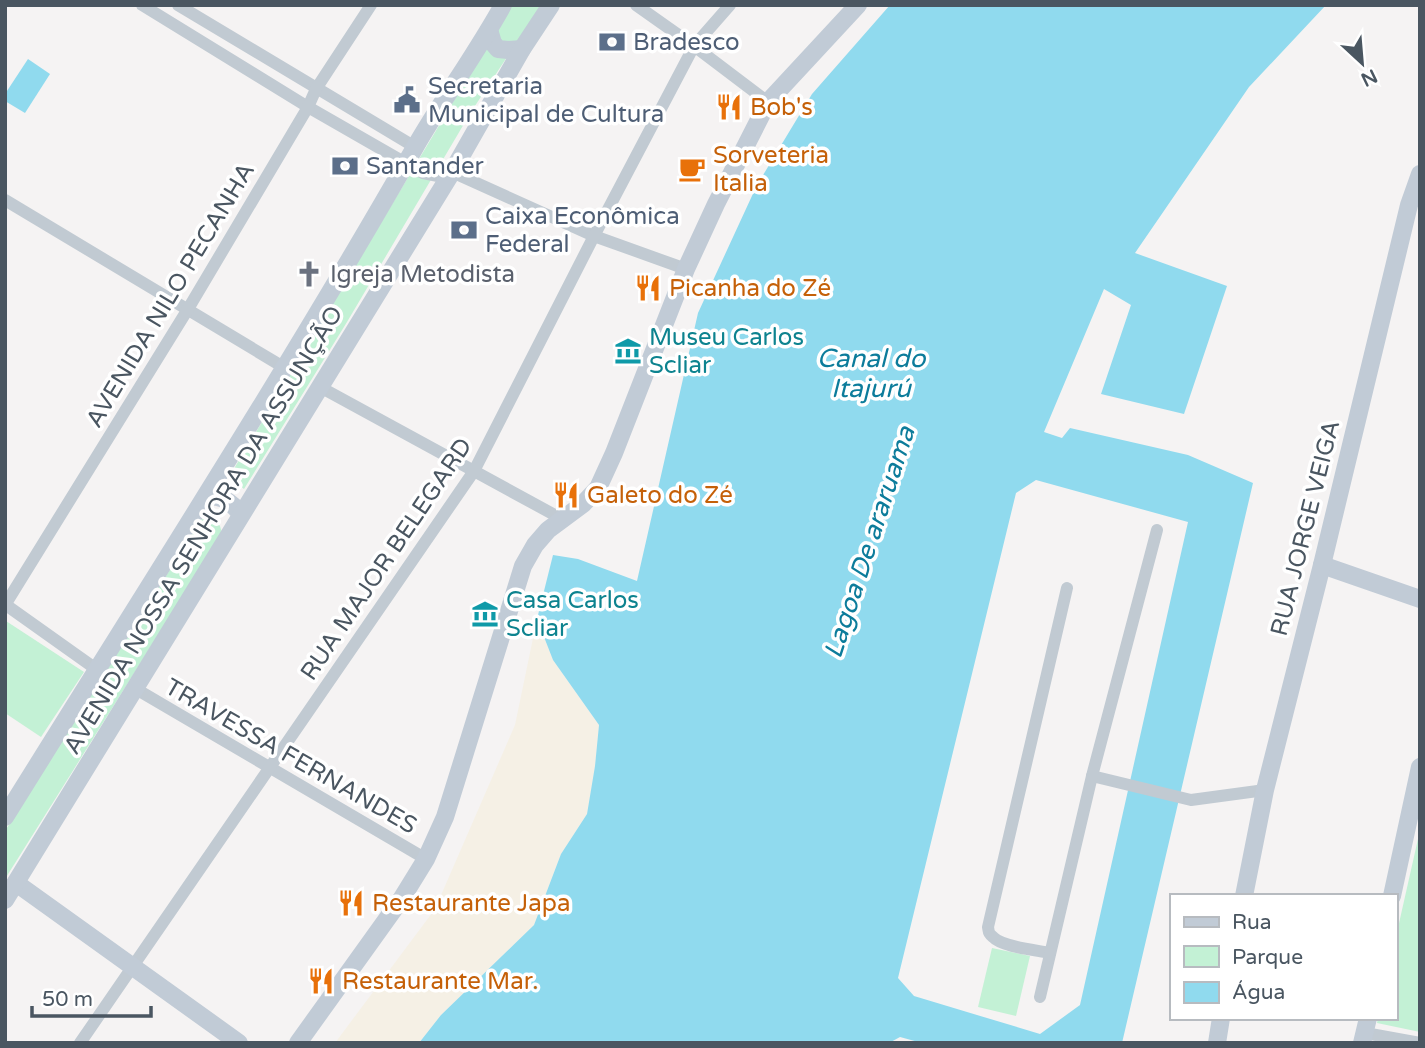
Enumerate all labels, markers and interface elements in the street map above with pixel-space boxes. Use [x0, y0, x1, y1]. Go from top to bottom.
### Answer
bank icon: Bradesco [597, 27, 627, 57]
place label: Bradesco [633, 28, 740, 57]
north arrow [1327, 28, 1397, 98]
text: N [1357, 64, 1381, 91]
place label: Secretaria Municipal de Cultura [428, 72, 664, 129]
public building icon: Secretaria Municipal de Cultura [392, 85, 422, 115]
restaurant icon: Bob's [714, 92, 744, 122]
place label: Bob's [750, 93, 813, 122]
place label: Sorveteria Italia [713, 141, 829, 198]
bank icon: Santander [330, 151, 360, 181]
place label: Santander [366, 152, 485, 181]
cafe icon: Sorveteria Italia [677, 154, 707, 184]
street label: AVENIDA NILO PECANHA [80, 158, 261, 433]
place label: Caixa Econômica Federal [485, 202, 680, 259]
bank icon: Caixa Econômica Federal [449, 215, 479, 245]
church icon: Igreja Metodista [294, 259, 324, 289]
place label: Igreja Metodista [330, 260, 515, 289]
restaurant icon: Picanha do Zé [633, 273, 663, 303]
place label: Picanha do Zé [669, 274, 831, 303]
street label: AVENIDA NOSSA SENHORA DA ASSUNÇÃO [58, 301, 349, 760]
place label: Museu Carlos Scliar [649, 323, 804, 380]
museum icon: Museu Carlos Scliar [613, 336, 643, 366]
water label: Canal do Itajurú [817, 343, 926, 404]
street label: RUA JORGE VEIGA [1265, 417, 1346, 639]
water label: Lagoa De araruama [817, 421, 922, 662]
street label: RUA MAJOR BELEGARD [294, 433, 478, 686]
restaurant icon: Galeto do Zé [551, 480, 581, 510]
place label: Galeto do Zé [587, 481, 733, 510]
place label: Casa Carlos Scliar [506, 586, 639, 643]
museum icon: Casa Carlos Scliar [470, 599, 500, 629]
street label: TRAVESSA FERNANDES [160, 672, 422, 840]
restaurant icon: Restaurante Japa [336, 888, 366, 918]
place label: Restaurante Japa [372, 889, 570, 918]
legend [1170, 894, 1397, 1020]
text: Rua [1232, 910, 1272, 935]
text: Parque [1232, 945, 1303, 970]
restaurant icon: Restaurante Mar. [306, 966, 336, 996]
place label: Restaurante Mar. [342, 967, 539, 996]
scale bar [32, 974, 150, 1018]
text: Água [1232, 980, 1285, 1005]
text: 50 m [42, 987, 93, 1012]

